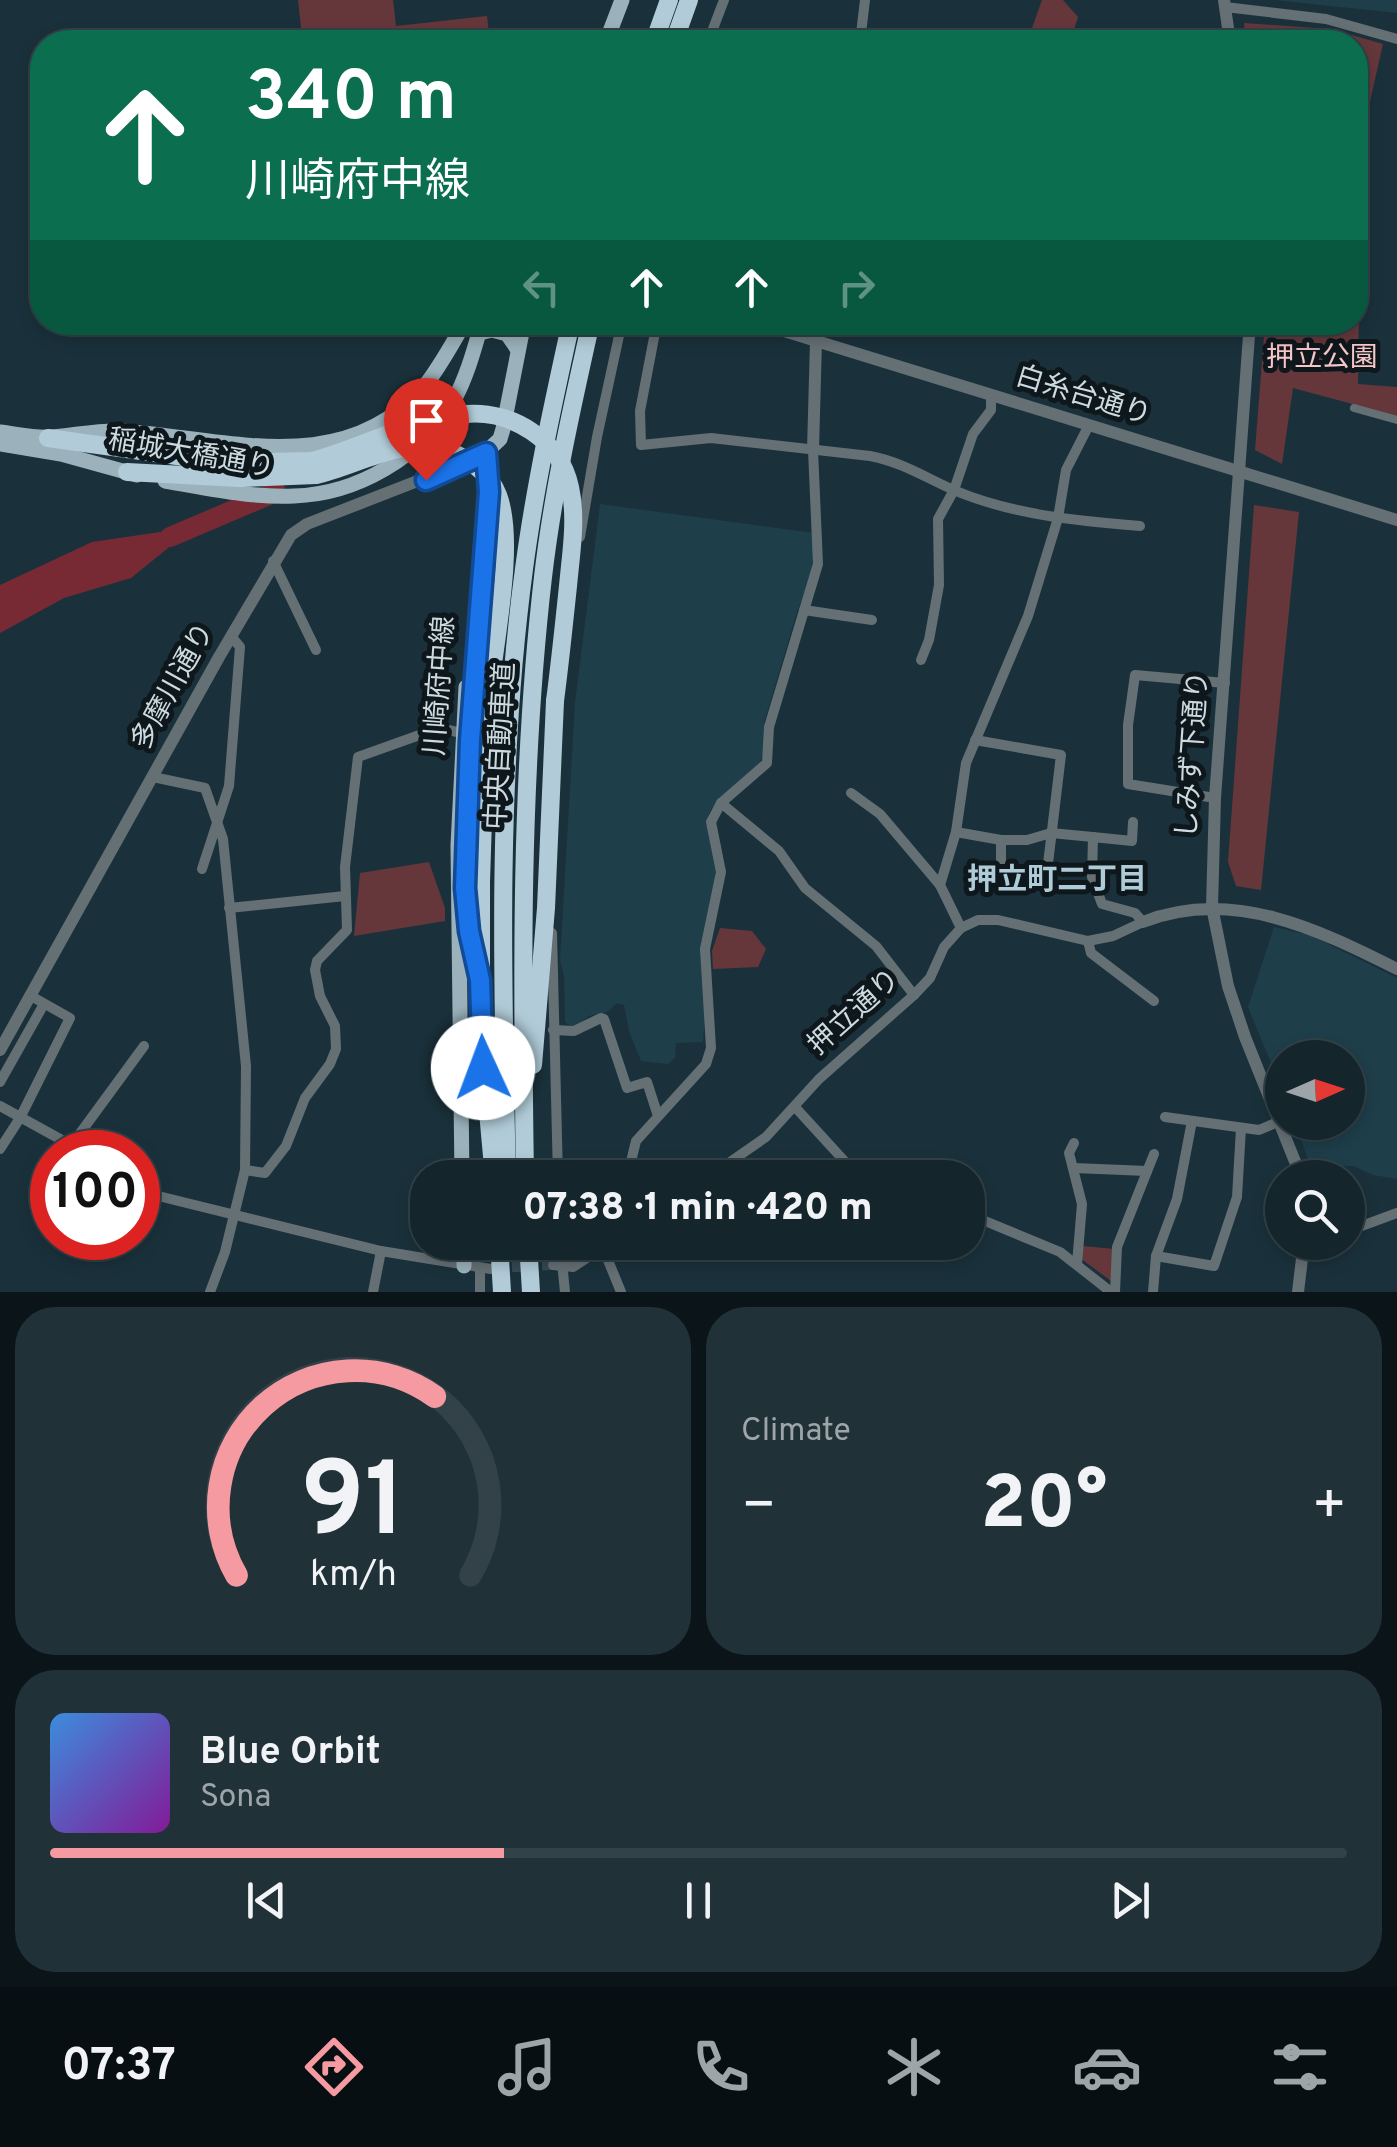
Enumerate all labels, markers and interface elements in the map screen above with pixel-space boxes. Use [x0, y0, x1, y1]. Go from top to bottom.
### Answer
text: 340 m [245, 56, 457, 145]
icon: ahead [80, 70, 210, 200]
text: 川崎府中線 [245, 155, 470, 212]
icon: left [514, 260, 569, 315]
icon: ahead [619, 260, 674, 315]
icon: ahead [724, 260, 779, 315]
icon: right [829, 260, 884, 315]
park label: 押立公園 [1266, 341, 1378, 377]
street label: 白糸台通り [1011, 359, 1155, 435]
pin [384, 378, 469, 481]
icon: arrive [399, 393, 454, 448]
street label: 稲城大橋通り [105, 423, 277, 487]
street label: 川崎府中線 [418, 615, 464, 757]
street label: 多摩川通り [124, 617, 224, 757]
street label: 中央自動車道 [480, 661, 524, 831]
street label: しみず下通り [1170, 670, 1218, 840]
district label: 押立町二丁目 [967, 863, 1147, 900]
street label: 押立通り [801, 962, 909, 1064]
position arrow [431, 1016, 535, 1120]
north arrow [1265, 1040, 1365, 1140]
map controls [1265, 1040, 1365, 1260]
speed limit sign: 100 [30, 1130, 160, 1260]
button: search [1265, 1160, 1365, 1260]
text: 07:38 · 1 min · 420 m [522, 1185, 873, 1234]
text: Climate [741, 1412, 851, 1452]
text: 91 [300, 1441, 406, 1573]
text: 20° [981, 1460, 1107, 1555]
text: − [741, 1473, 776, 1543]
text: + [1312, 1473, 1347, 1543]
text: km/h [310, 1553, 396, 1599]
text: Blue Orbit [200, 1729, 381, 1778]
text: Sona [200, 1778, 271, 1818]
icon: previous [239, 1873, 294, 1928]
icon: pause [671, 1873, 726, 1928]
icon: next [1103, 1873, 1158, 1928]
icon: directions [299, 2032, 369, 2102]
icon: music [492, 2032, 562, 2102]
icon: phone [686, 2032, 756, 2102]
icon: climate [879, 2032, 949, 2102]
icon: car [1072, 2032, 1142, 2102]
icon: filters [1265, 2032, 1335, 2102]
text: 07:37 [62, 2039, 176, 2096]

